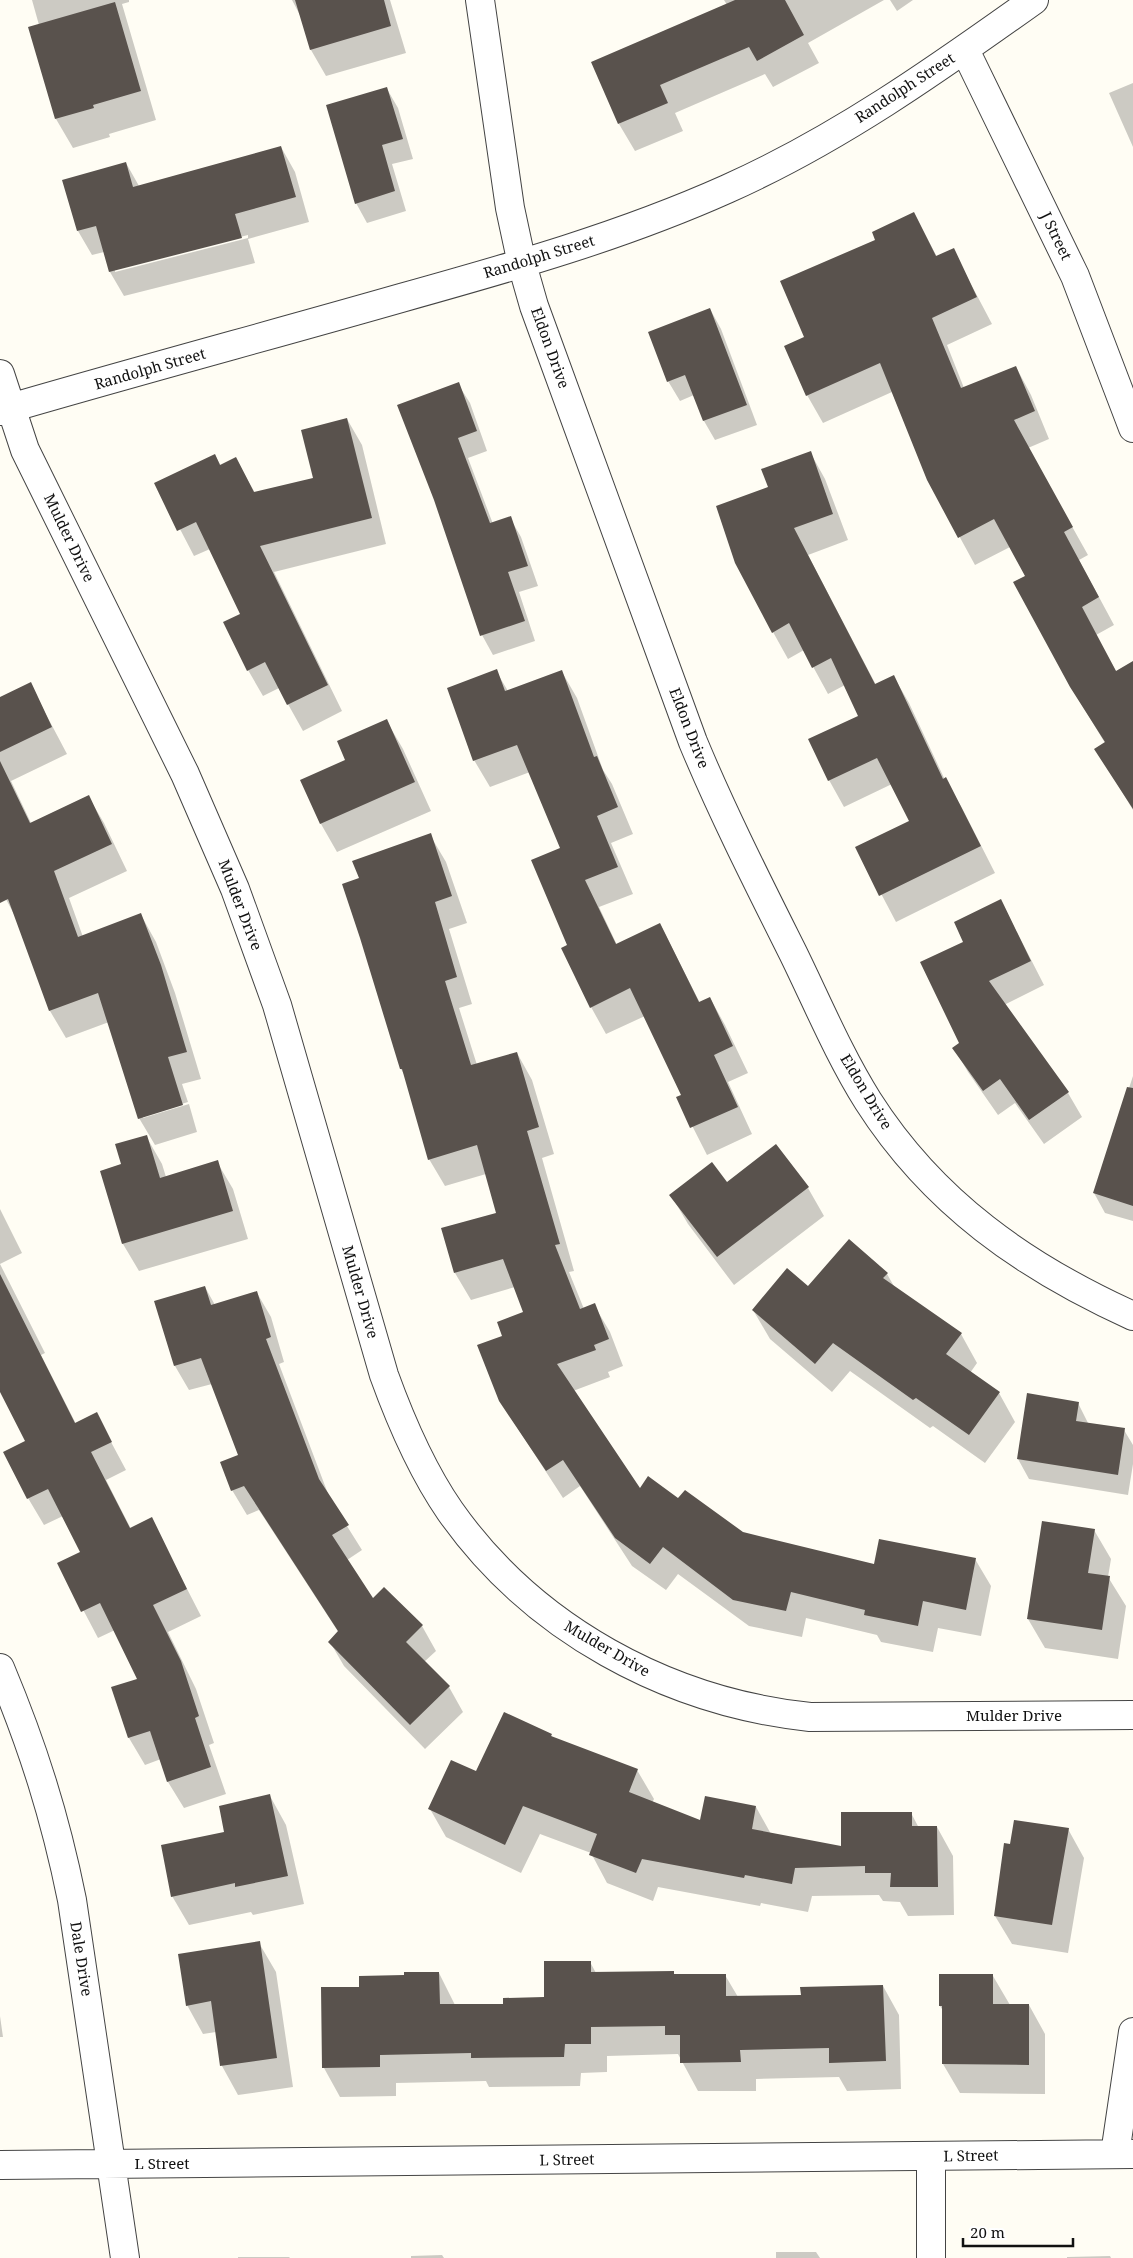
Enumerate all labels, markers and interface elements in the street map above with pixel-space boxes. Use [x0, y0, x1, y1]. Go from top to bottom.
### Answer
street label: Randolph Street [851, 47, 958, 127]
street label: J Street [1036, 207, 1077, 263]
street label: Randolph Street [481, 230, 597, 282]
street label: Eldon Drive [527, 304, 575, 391]
street label: Randolph Street [92, 343, 208, 393]
street label: Mulder Drive [40, 490, 100, 585]
street label: Eldon Drive [665, 684, 714, 771]
street label: Mulder Drive [214, 856, 267, 953]
street label: Eldon Drive [836, 1050, 897, 1133]
street label: Mulder Drive [338, 1243, 384, 1341]
street label: Mulder Drive [561, 1615, 654, 1681]
street label: Mulder Drive [966, 1705, 1062, 1725]
street label: Dale Drive [66, 1920, 98, 1998]
street label: L Street [943, 2145, 999, 2165]
street label: L Street [539, 2149, 595, 2169]
street label: L Street [134, 2153, 190, 2173]
scale bar [963, 2216, 1073, 2248]
text: 20 m [970, 2222, 1005, 2242]

